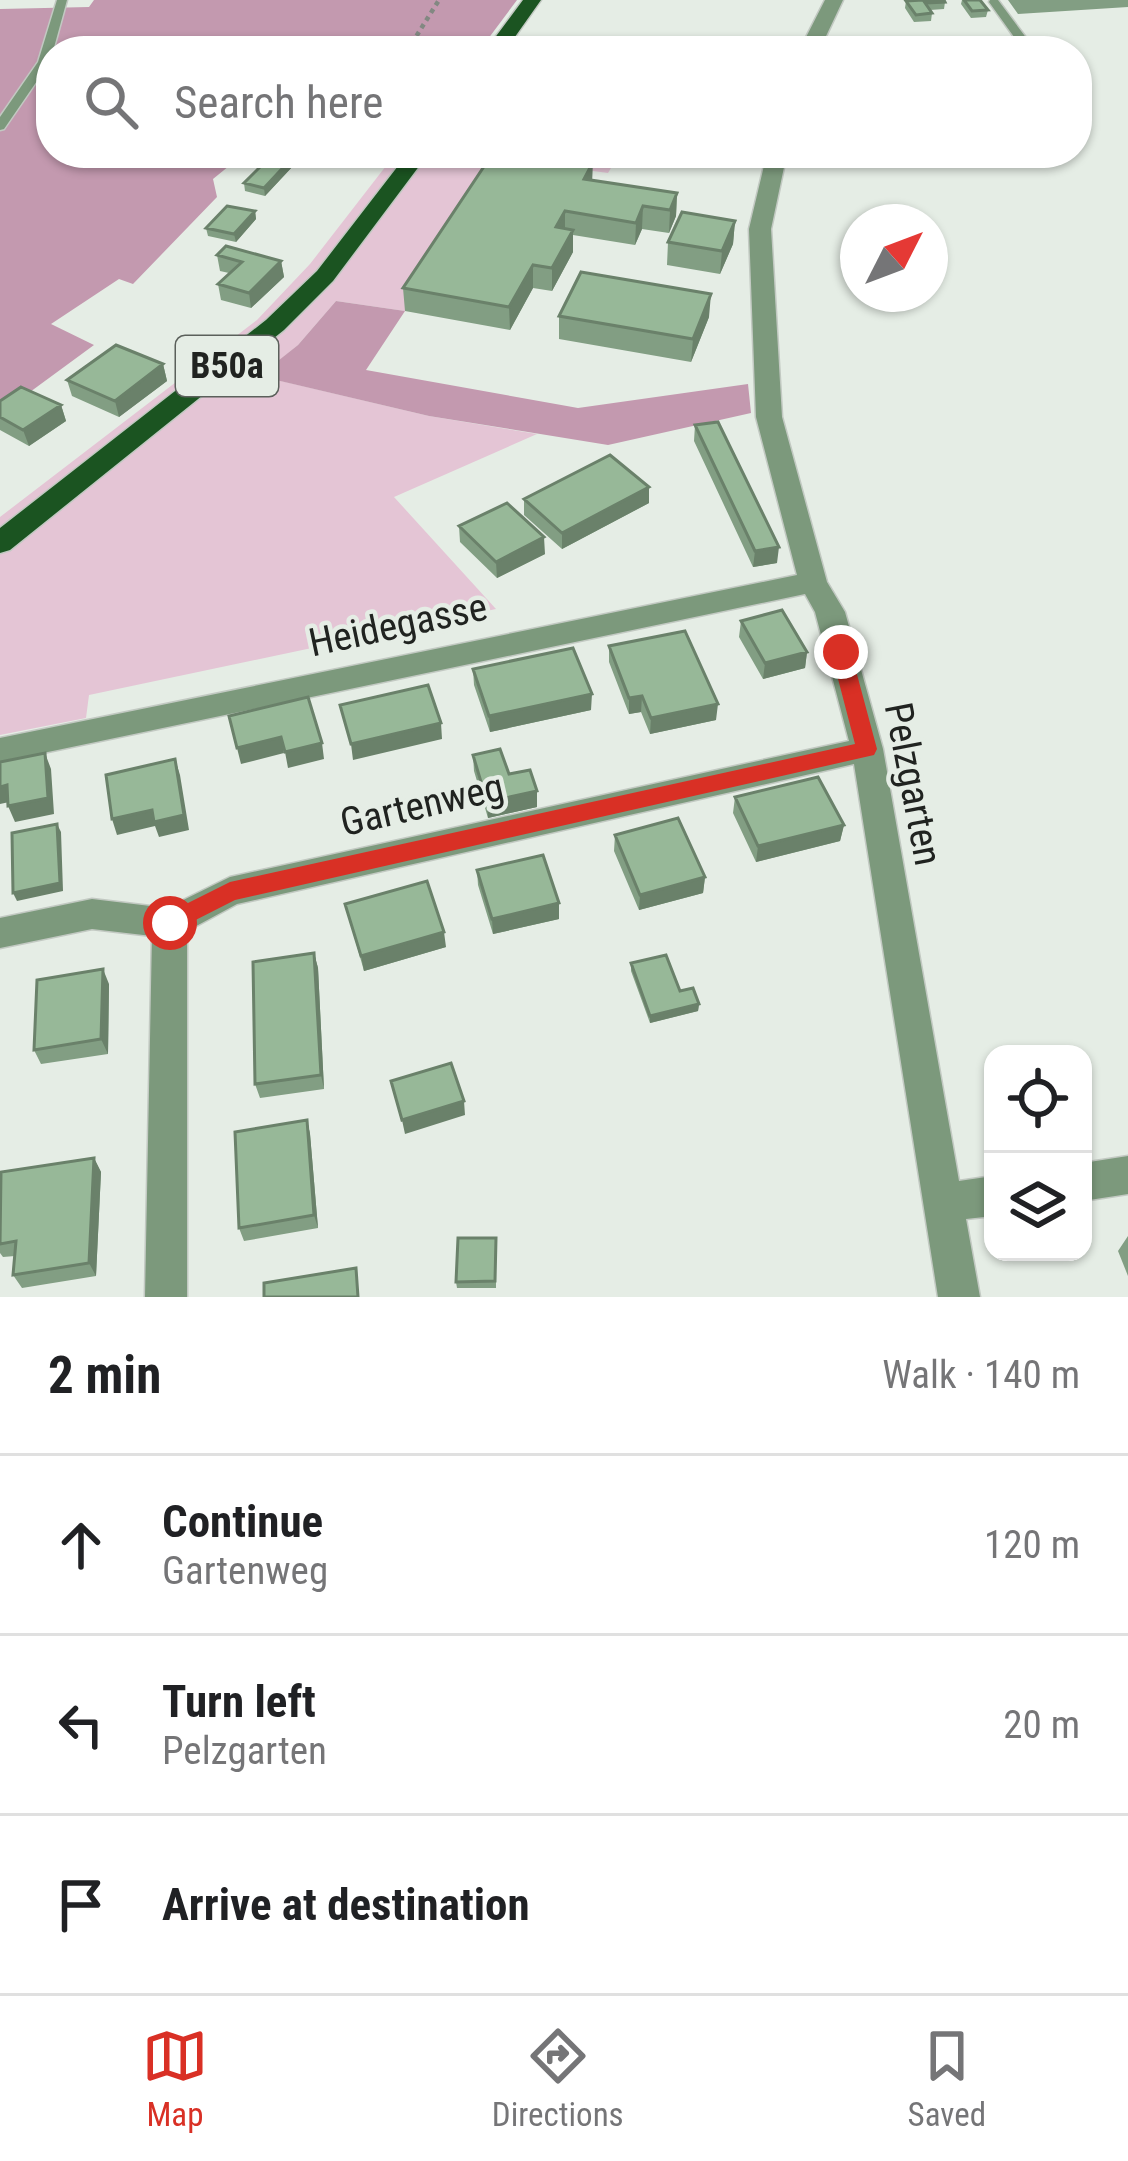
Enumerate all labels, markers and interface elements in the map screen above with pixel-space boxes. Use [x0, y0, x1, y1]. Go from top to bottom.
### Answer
search box [36, 36, 1092, 168]
icon: search [78, 69, 144, 135]
text: Search here [174, 76, 383, 129]
north arrow [840, 204, 948, 312]
road number: B50a [176, 336, 278, 396]
street label: Heidegasse [305, 584, 491, 666]
route end [814, 625, 868, 679]
street label: Pelzgarten [875, 699, 951, 869]
street label: Gartenweg [336, 764, 508, 846]
route start [143, 896, 197, 950]
map controls [984, 1045, 1092, 1261]
button: locate [984, 1045, 1092, 1153]
button: layers [984, 1153, 1092, 1261]
text: 2 min [48, 1346, 161, 1405]
text: Walk · 140 m [882, 1352, 1080, 1398]
text: Continue [162, 1495, 323, 1548]
icon: ahead [48, 1512, 114, 1578]
text: 120 m [984, 1522, 1080, 1568]
text: Gartenweg [162, 1548, 328, 1594]
text: Turn left [162, 1675, 316, 1728]
icon: left [48, 1692, 114, 1758]
text: 20 m [1003, 1702, 1080, 1748]
text: Pelzgarten [162, 1728, 327, 1774]
icon: arrive [48, 1872, 114, 1938]
text: Arrive at destination [162, 1878, 530, 1931]
tab: Map [142, 2023, 208, 2134]
tab: Directions [492, 2023, 624, 2134]
tab: Saved [908, 2023, 986, 2134]

